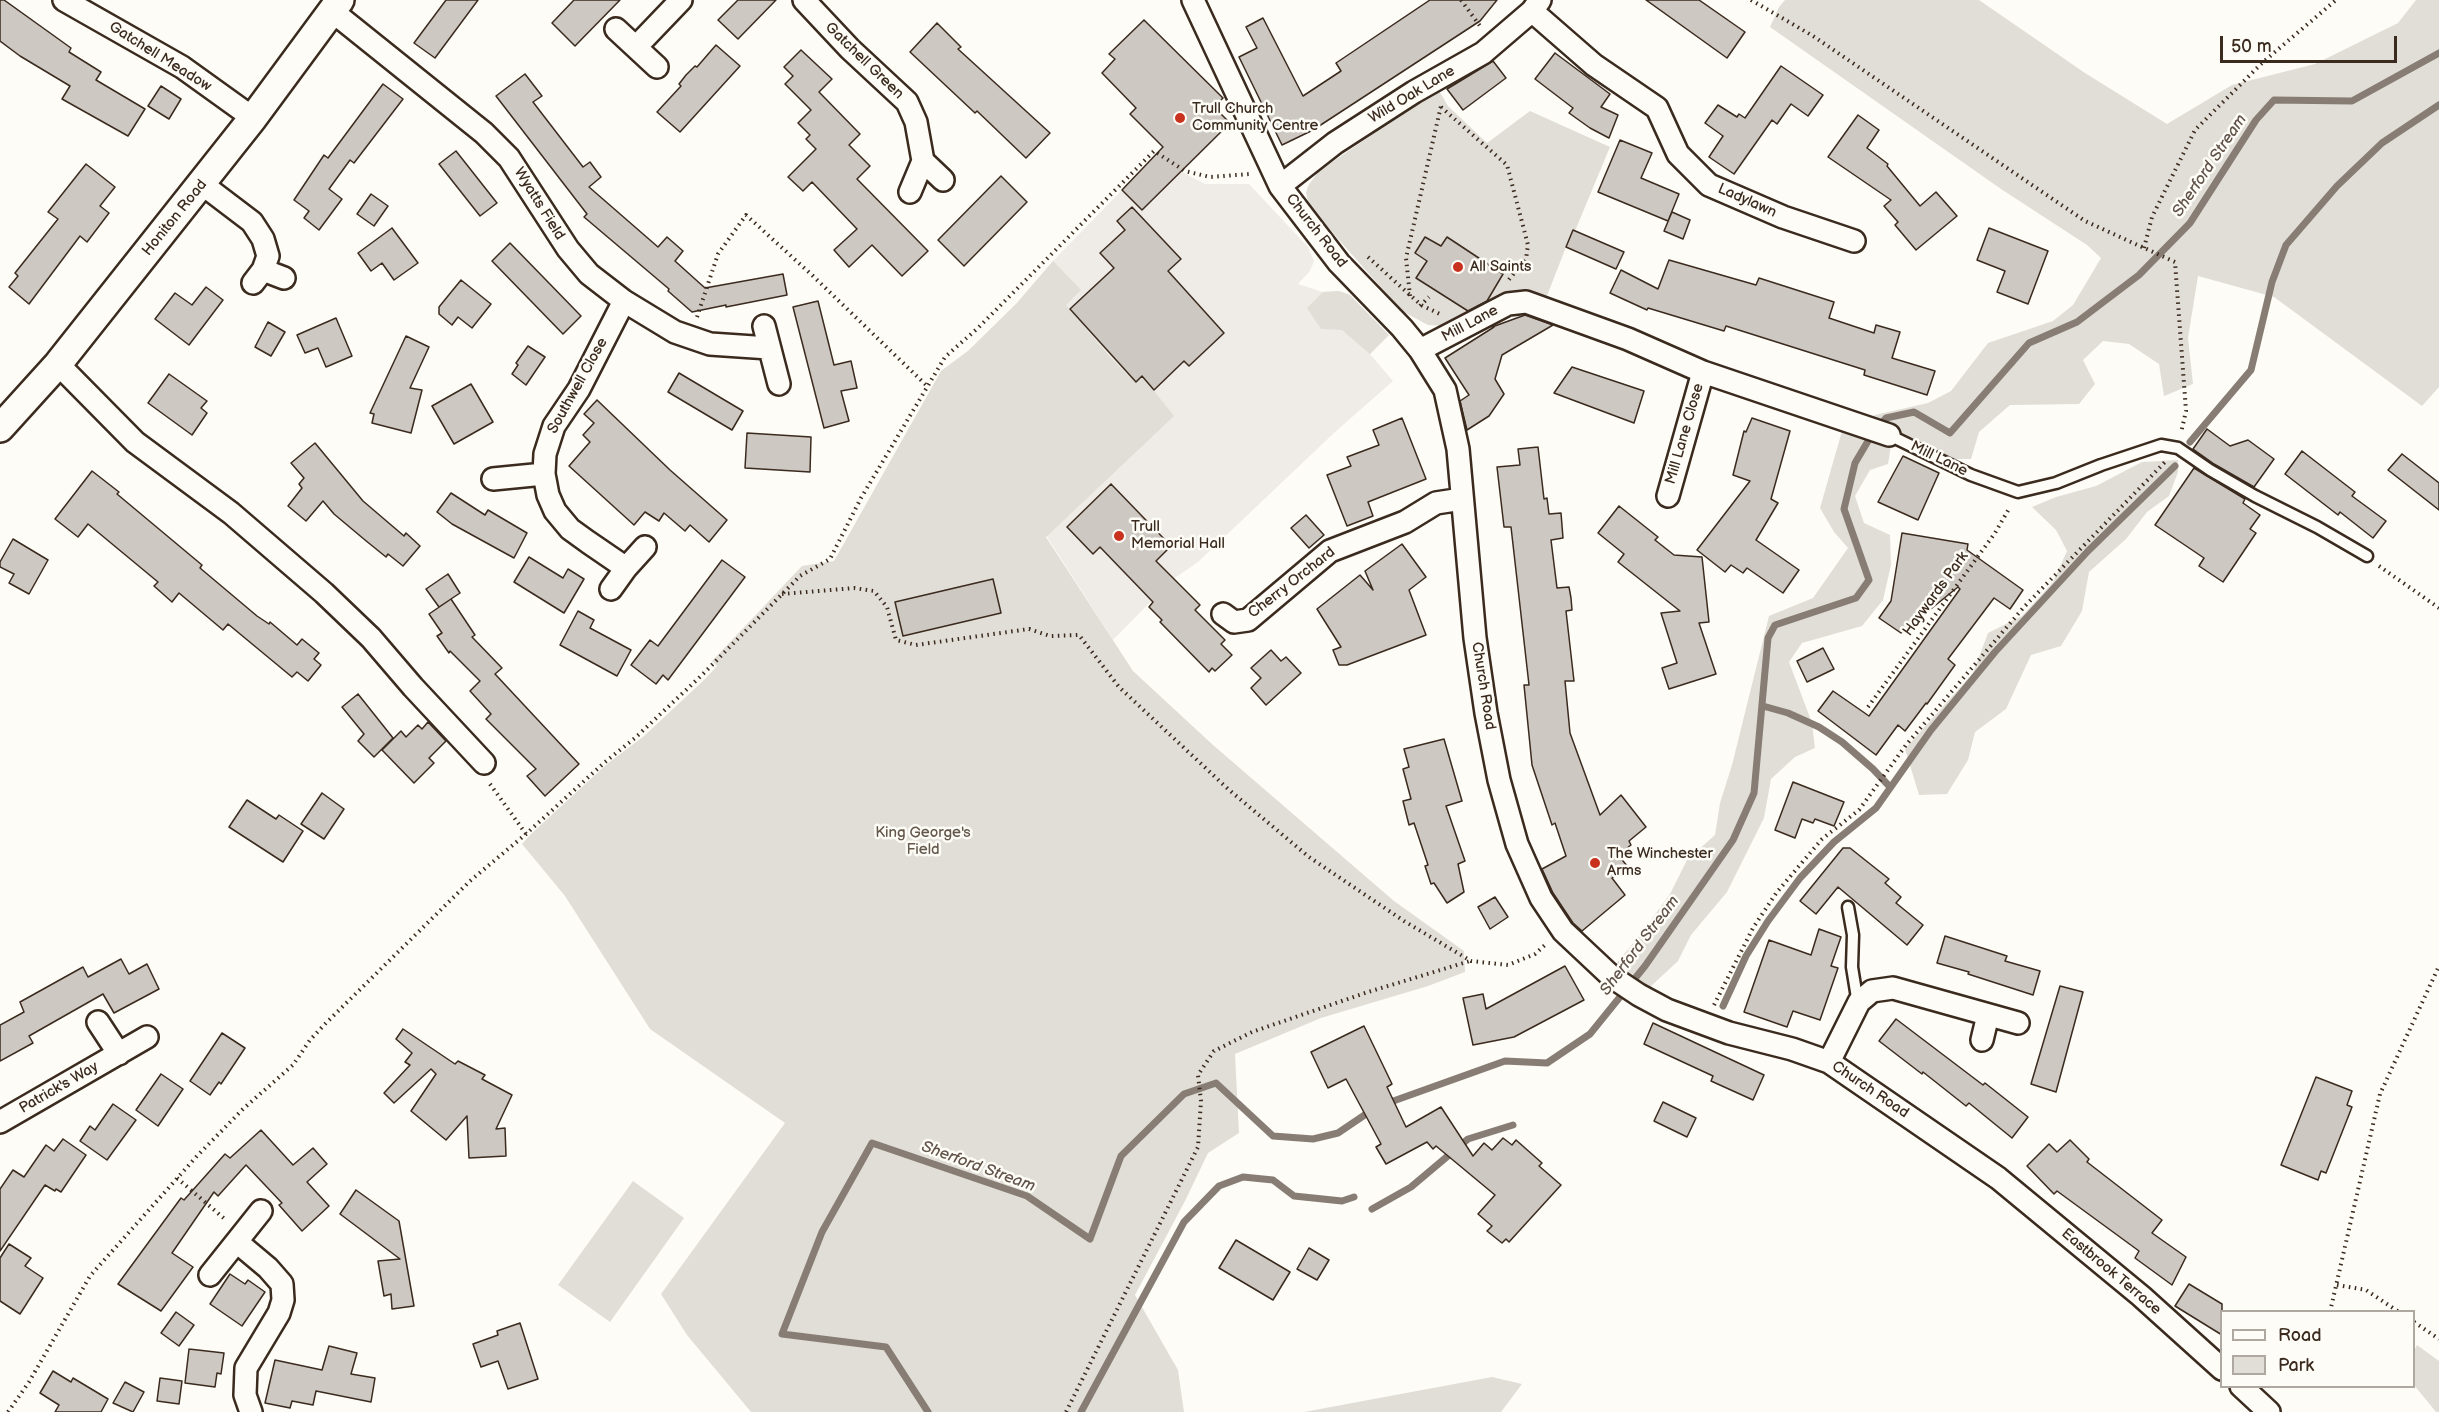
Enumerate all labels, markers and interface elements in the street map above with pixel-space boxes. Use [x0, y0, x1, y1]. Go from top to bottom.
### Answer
street label: Gatchell Meadow [106, 18, 214, 96]
street label: Gatchell Green [821, 19, 907, 103]
scale bar [2223, 24, 2400, 62]
text: 50 m [2231, 36, 2272, 57]
street label: Wild Oak Lane [1366, 62, 1458, 128]
place label: Trull Church Community Centre [1192, 100, 1318, 135]
marker: Trull Church Community Centre [1173, 111, 1187, 125]
water label: Sherford Stream [2169, 111, 2251, 221]
street label: Wyatts Field [510, 164, 568, 244]
street label: Honiton Road [139, 176, 211, 260]
street label: Ladylawn [1715, 180, 1779, 222]
street label: Church Road [1282, 190, 1350, 272]
place label: All Saints [1470, 258, 1531, 276]
marker: All Saints [1451, 260, 1465, 274]
street label: Mill Lane [1439, 302, 1501, 346]
street label: Southwell Close [544, 335, 612, 437]
street label: Mill Lane Close [1662, 382, 1708, 486]
street label: Mill Lane [1908, 437, 1970, 481]
place label: Trull Memorial Hall [1131, 518, 1225, 553]
marker: Trull Memorial Hall [1112, 529, 1126, 543]
street label: Cherry Orchard [1245, 543, 1339, 623]
street label: Haywards Park [1899, 548, 1973, 640]
street label: Church Road [1467, 641, 1499, 731]
park label: King George's Field [875, 824, 971, 859]
place label: The Winchester Arms [1607, 845, 1713, 880]
marker: The Winchester Arms [1588, 856, 1602, 870]
water label: Sherford Stream [1596, 892, 1684, 1000]
street label: Patrick's Way [16, 1058, 102, 1118]
street label: Church Road [1828, 1058, 1912, 1122]
water label: Sherford Stream [919, 1138, 1037, 1196]
street label: Eastbrook Terrace [2057, 1225, 2165, 1319]
legend [2220, 1310, 2415, 1388]
text: Road [2278, 1325, 2322, 1346]
text: Park [2278, 1355, 2314, 1376]

